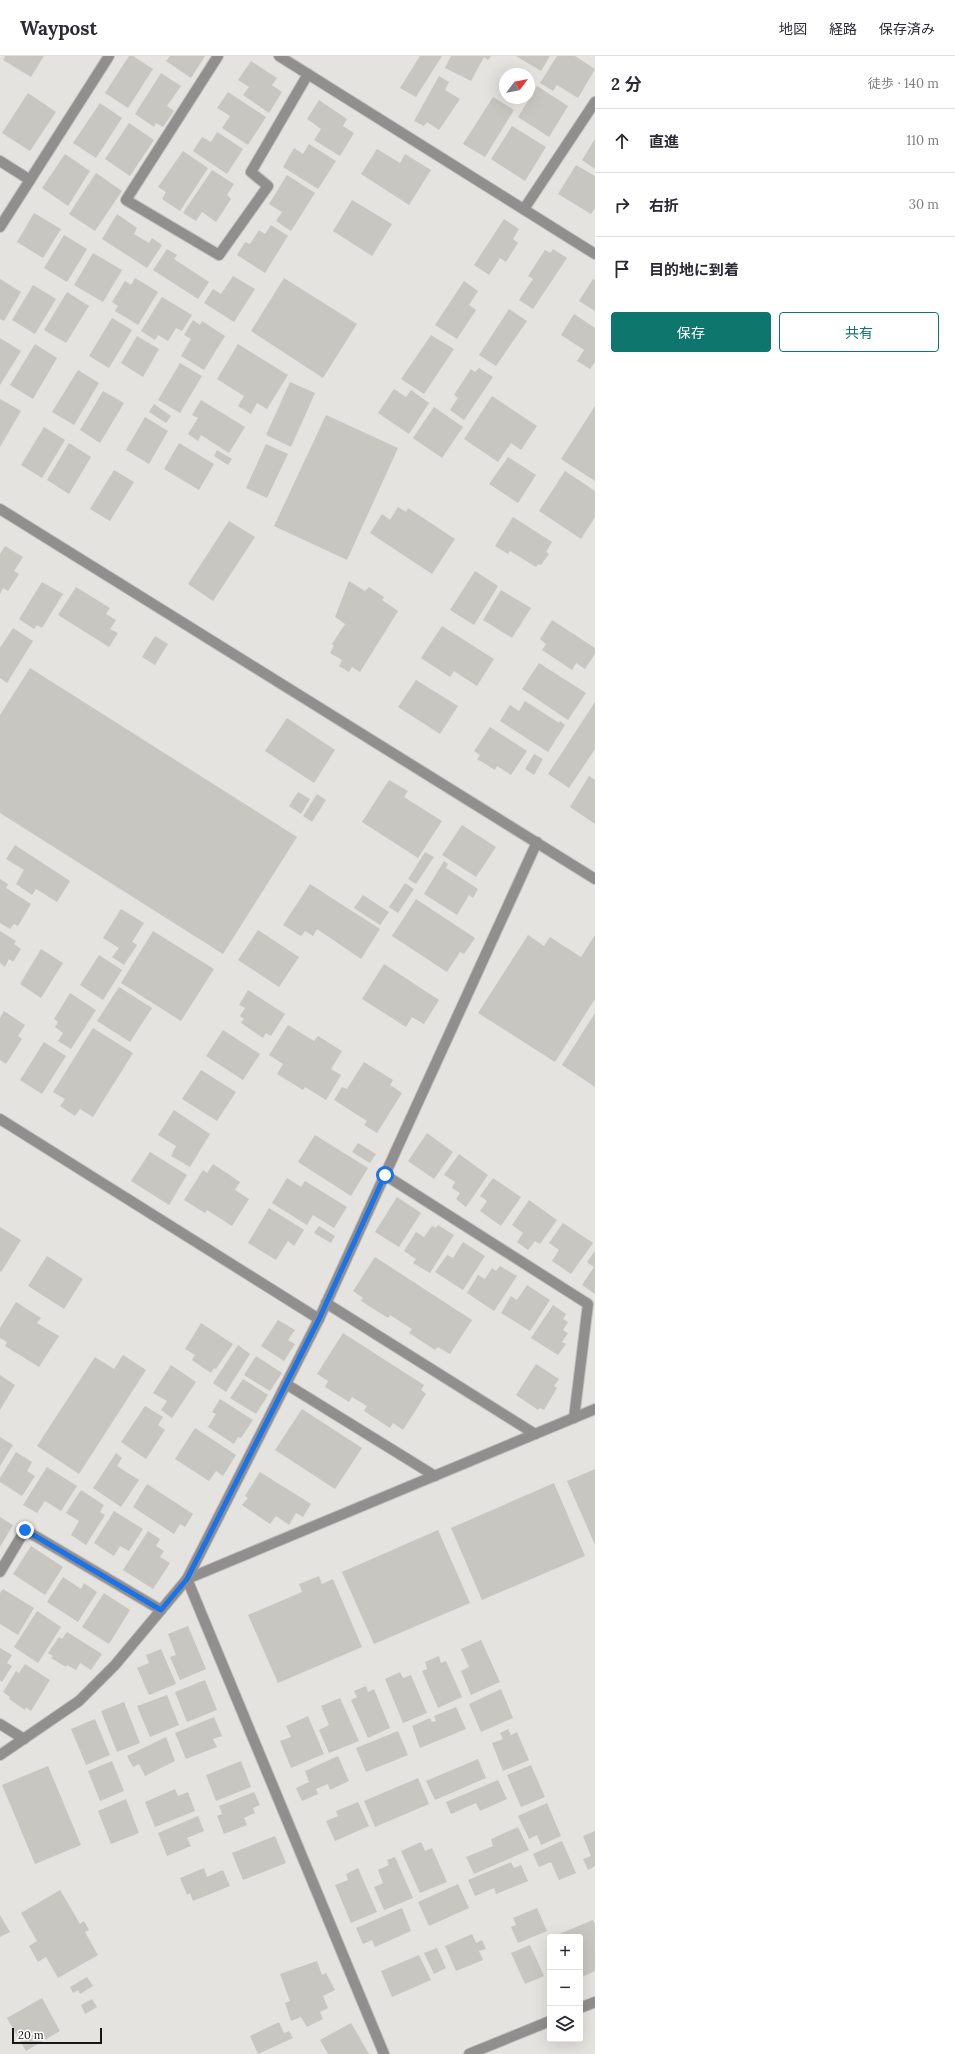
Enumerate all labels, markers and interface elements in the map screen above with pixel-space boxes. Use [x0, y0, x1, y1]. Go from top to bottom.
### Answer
text: Waypost [20, 16, 97, 40]
text: 地図 [779, 20, 807, 38]
text: 経路 [829, 20, 857, 38]
text: 保存済み [879, 20, 935, 38]
north arrow [499, 68, 535, 104]
text: 2 分 [611, 73, 642, 95]
text: 徒歩 · 140 m [868, 75, 939, 92]
icon: ahead [611, 130, 633, 152]
text: 直進 [649, 132, 679, 151]
text: 110 m [906, 132, 939, 149]
icon: right [611, 194, 633, 216]
text: 右折 [649, 196, 679, 215]
text: 30 m [909, 196, 939, 213]
icon: arrive [611, 258, 633, 280]
text: 目的地に到着 [649, 260, 739, 279]
button: 保存 [611, 312, 771, 352]
button: 共有 [779, 312, 939, 352]
route start [376, 1166, 394, 1184]
route end [16, 1521, 34, 1539]
map controls [547, 1934, 583, 2042]
button: + [547, 1934, 583, 1970]
button: − [547, 1970, 583, 2006]
button: layers [547, 2006, 583, 2042]
scale bar [12, 2026, 102, 2045]
text: 20 m [18, 2028, 43, 2042]

